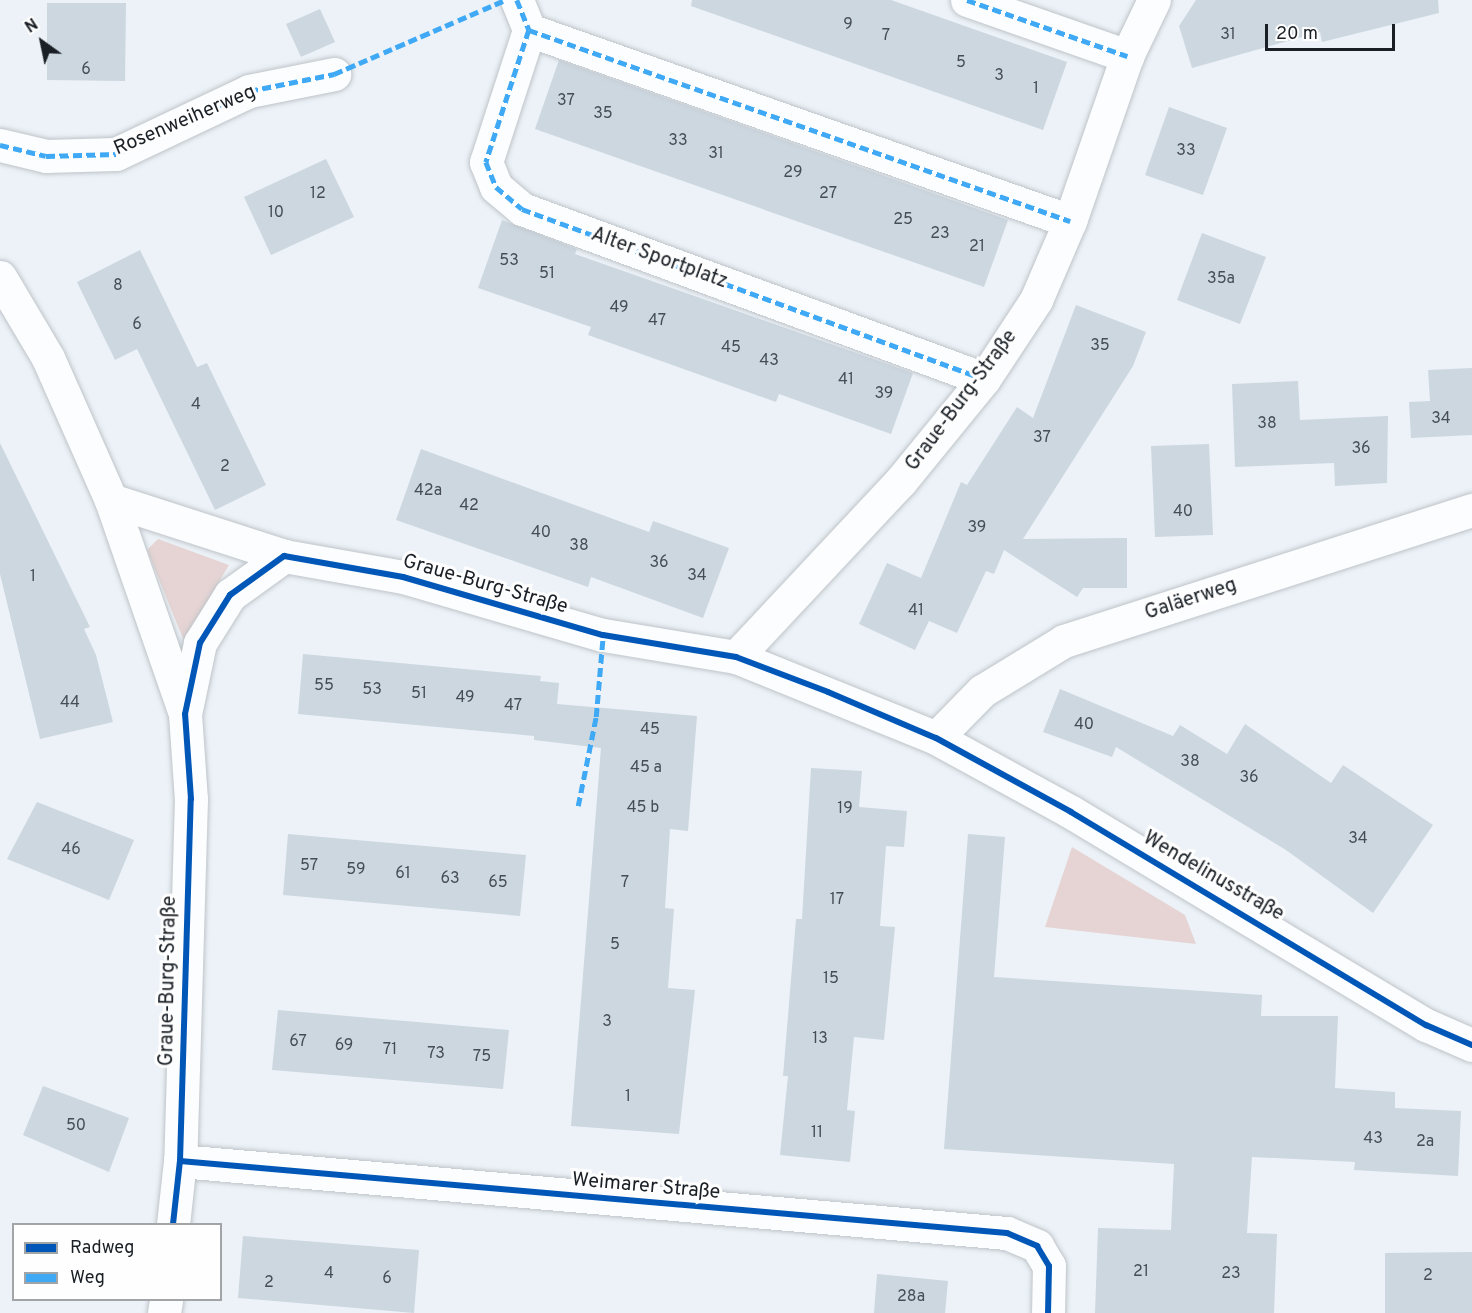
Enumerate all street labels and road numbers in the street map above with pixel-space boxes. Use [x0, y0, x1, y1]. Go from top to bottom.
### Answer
street label: Rosenweiherweg [110, 80, 260, 162]
street label: Alter Sportplatz [588, 223, 730, 295]
street label: Graue-Burg-Straße [901, 326, 1023, 476]
street label: Graue-Burg-Straße [400, 550, 570, 620]
street label: Galäerweg [1142, 574, 1240, 626]
street label: Wendelinusstraße [1138, 827, 1288, 927]
street label: Graue-Burg-Straße [156, 896, 182, 1066]
street label: Weimarer Straße [571, 1169, 721, 1205]

